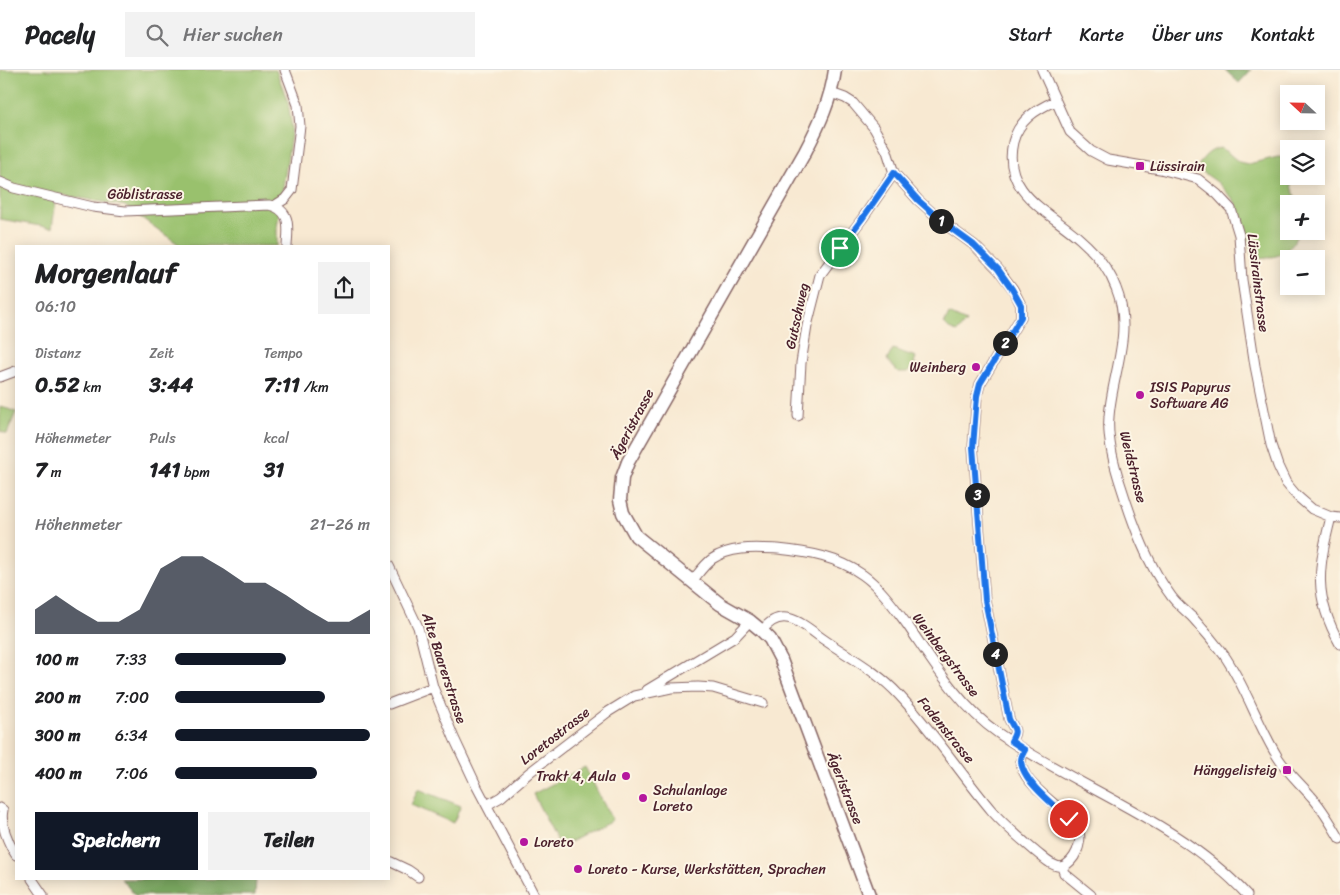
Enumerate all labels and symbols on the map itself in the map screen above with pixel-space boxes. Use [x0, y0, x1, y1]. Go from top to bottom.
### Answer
north arrow [1280, 85, 1325, 130]
place label: Lüssirain [1150, 154, 1205, 179]
marker: Lüssirain [1134, 160, 1146, 172]
street label: Göblistrasse [108, 182, 183, 207]
pin: 1 [928, 208, 954, 234]
pin [819, 227, 861, 269]
street label: Lüssirainstrasse [1240, 232, 1276, 334]
street label: Gutschweg [778, 281, 816, 351]
pin: 2 [992, 330, 1018, 356]
place label: Weinberg [910, 355, 966, 380]
marker: Weinberg [970, 361, 982, 373]
place label: ISIS Papyrus Software AG [1149, 375, 1231, 416]
street label: Ägeristrasse [602, 384, 661, 465]
marker: ISIS Papyrus Software AG [1134, 389, 1146, 401]
street label: Weidstrasse [1112, 428, 1154, 506]
pin: 3 [964, 482, 990, 508]
street label: Weinbergstrasse [906, 607, 986, 703]
street label: Alte Baarerstrasse [414, 608, 474, 727]
pin: 4 [982, 642, 1008, 666]
street label: Fadenstrasse [911, 691, 981, 769]
street label: Loretostrasse [514, 700, 596, 772]
street label: Ägeristrasse [819, 747, 870, 828]
place label: Hänggelisteig [1194, 758, 1277, 783]
place label: Trakt 4, Aula [536, 764, 617, 789]
marker: Hänggelisteig [1281, 764, 1293, 776]
marker: Trakt 4, Aula [620, 770, 632, 782]
place label: Schulanlage Loreto [653, 778, 727, 819]
marker: Schulanlage Loreto [637, 792, 649, 804]
pin [1048, 798, 1090, 840]
place label: Loreto [534, 830, 574, 855]
marker: Loreto [518, 836, 530, 848]
place label: Loreto - Kurse, Werkstätten, Sprachen [588, 857, 826, 882]
marker: Loreto - Kurse, Werkstätten, Sprachen [572, 863, 584, 875]

